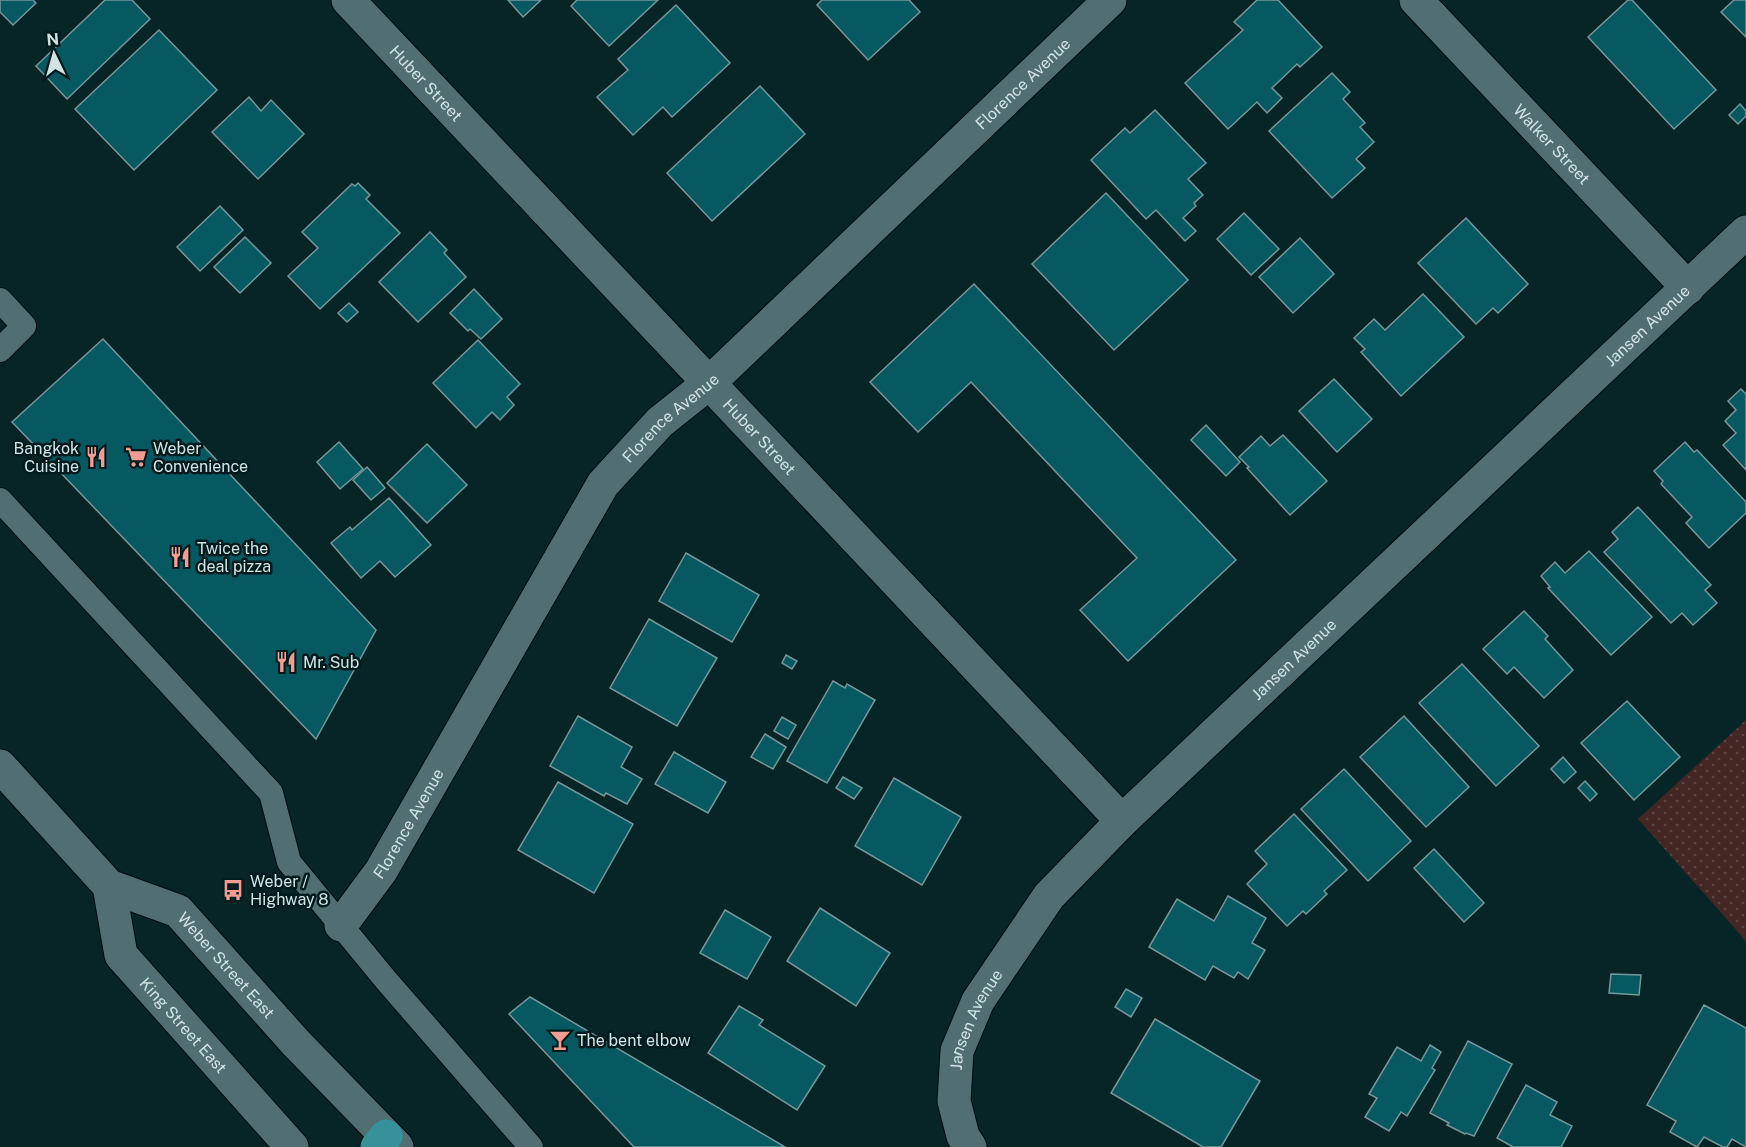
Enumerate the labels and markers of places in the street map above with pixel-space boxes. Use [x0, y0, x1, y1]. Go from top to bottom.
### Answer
place label: Bangkok Cuisine [14, 439, 79, 476]
place label: Weber Convenience [153, 439, 248, 476]
restaurant icon: Bangkok Cuisine [84, 445, 108, 469]
supermarket icon: Weber Convenience [124, 445, 148, 469]
place label: Twice the deal pizza [197, 539, 271, 576]
restaurant icon: Twice the deal pizza [168, 545, 192, 569]
restaurant icon: Mr. Sub [274, 650, 298, 674]
place label: Mr. Sub [303, 653, 359, 672]
place label: Weber / Highway 8 [250, 872, 329, 909]
bus stop icon: Weber / Highway 8 [221, 878, 245, 902]
bar icon: The bent elbow [548, 1028, 572, 1052]
place label: The bent elbow [577, 1031, 691, 1050]

